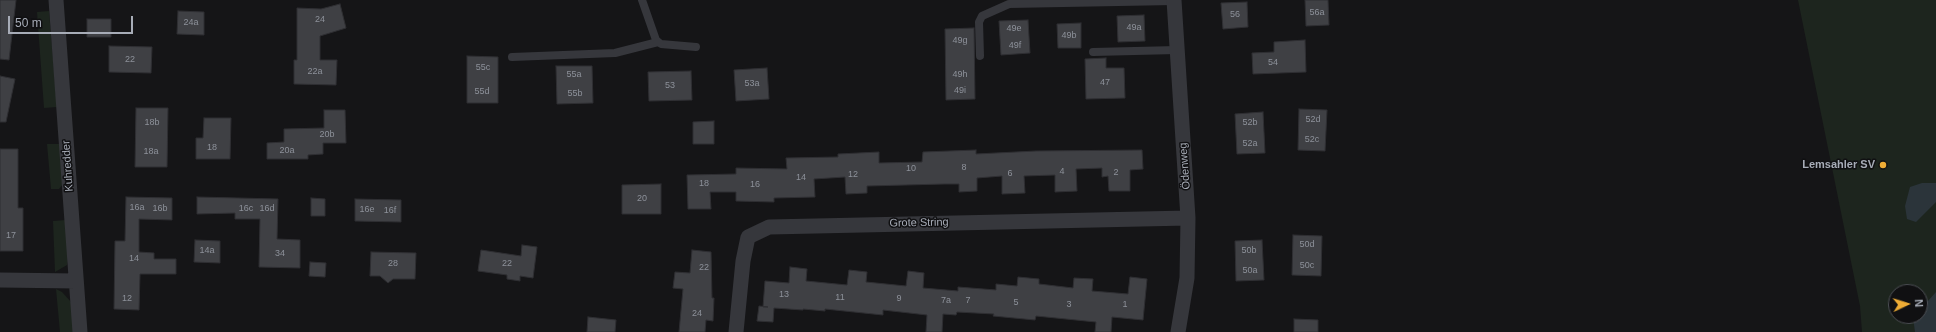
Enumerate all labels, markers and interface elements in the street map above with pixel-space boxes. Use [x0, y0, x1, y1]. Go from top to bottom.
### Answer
scale bar [10, 8, 135, 34]
house number: 56a [1309, 8, 1325, 18]
house number: 56 [1230, 10, 1240, 20]
house number: 24 [315, 15, 325, 25]
text: 50 m [15, 16, 42, 30]
house number: 24a [183, 18, 199, 28]
house number: 49a [1126, 23, 1142, 33]
house number: 49e [1006, 24, 1022, 34]
house number: 49b [1061, 31, 1077, 41]
house number: 49g [952, 36, 968, 46]
house number: 49f [1009, 41, 1021, 51]
house number: 22 [125, 55, 135, 65]
house number: 54 [1268, 58, 1278, 68]
house number: 55c [476, 63, 490, 73]
house number: 22a [307, 67, 323, 77]
house number: 55a [566, 70, 582, 80]
house number: 49h [952, 70, 968, 80]
house number: 47 [1100, 78, 1110, 88]
house number: 53a [744, 79, 760, 89]
house number: 53 [665, 81, 675, 91]
house number: 49i [954, 86, 966, 96]
house number: 55d [474, 87, 490, 97]
house number: 55b [567, 89, 583, 99]
house number: 52d [1305, 115, 1321, 125]
house number: 18b [144, 118, 160, 128]
house number: 52b [1242, 118, 1258, 128]
house number: 20b [319, 130, 335, 140]
house number: 52c [1305, 135, 1319, 145]
house number: 52a [1242, 139, 1258, 149]
street label: Kuhredder [60, 140, 76, 192]
street label: Ödenweg [1177, 142, 1193, 190]
house number: 18 [207, 143, 217, 153]
house number: 20a [279, 146, 295, 156]
house number: 18a [143, 147, 159, 157]
place label: Lemsahler SV [1802, 158, 1875, 172]
marker: Lemsahler SV [1878, 160, 1888, 170]
house number: 8 [961, 163, 967, 173]
house number: 10 [906, 164, 916, 174]
house number: 4 [1059, 167, 1065, 177]
house number: 2 [1113, 168, 1119, 178]
house number: 6 [1007, 169, 1013, 179]
house number: 12 [848, 170, 858, 180]
house number: 14 [796, 173, 806, 183]
house number: 18 [699, 179, 709, 189]
house number: 16 [750, 180, 760, 190]
house number: 20 [637, 194, 647, 204]
house number: 16a [129, 203, 145, 213]
house number: 16b [152, 204, 168, 214]
house number: 16c [239, 204, 253, 214]
house number: 16d [259, 204, 275, 214]
house number: 16e [359, 205, 375, 215]
house number: 16f [384, 206, 396, 216]
street label: Grote String [889, 216, 949, 230]
house number: 17 [6, 231, 16, 241]
house number: 50d [1299, 240, 1315, 250]
house number: 14a [199, 246, 215, 256]
house number: 50b [1241, 246, 1257, 256]
house number: 34 [275, 249, 285, 259]
house number: 14 [129, 254, 139, 264]
house number: 28 [388, 259, 398, 269]
house number: 22 [502, 259, 512, 269]
house number: 50c [1300, 261, 1314, 271]
house number: 22 [699, 263, 709, 273]
house number: 50a [1242, 266, 1258, 276]
north arrow [1888, 284, 1928, 324]
house number: 13 [779, 290, 789, 300]
house number: 11 [835, 293, 845, 303]
house number: 12 [122, 294, 132, 304]
house number: 9 [896, 294, 902, 304]
house number: 7a [941, 296, 951, 306]
house number: 7 [965, 296, 971, 306]
house number: 5 [1013, 298, 1019, 308]
text: N [1913, 299, 1925, 308]
house number: 3 [1066, 300, 1072, 310]
house number: 1 [1122, 300, 1128, 310]
house number: 24 [692, 309, 702, 319]

